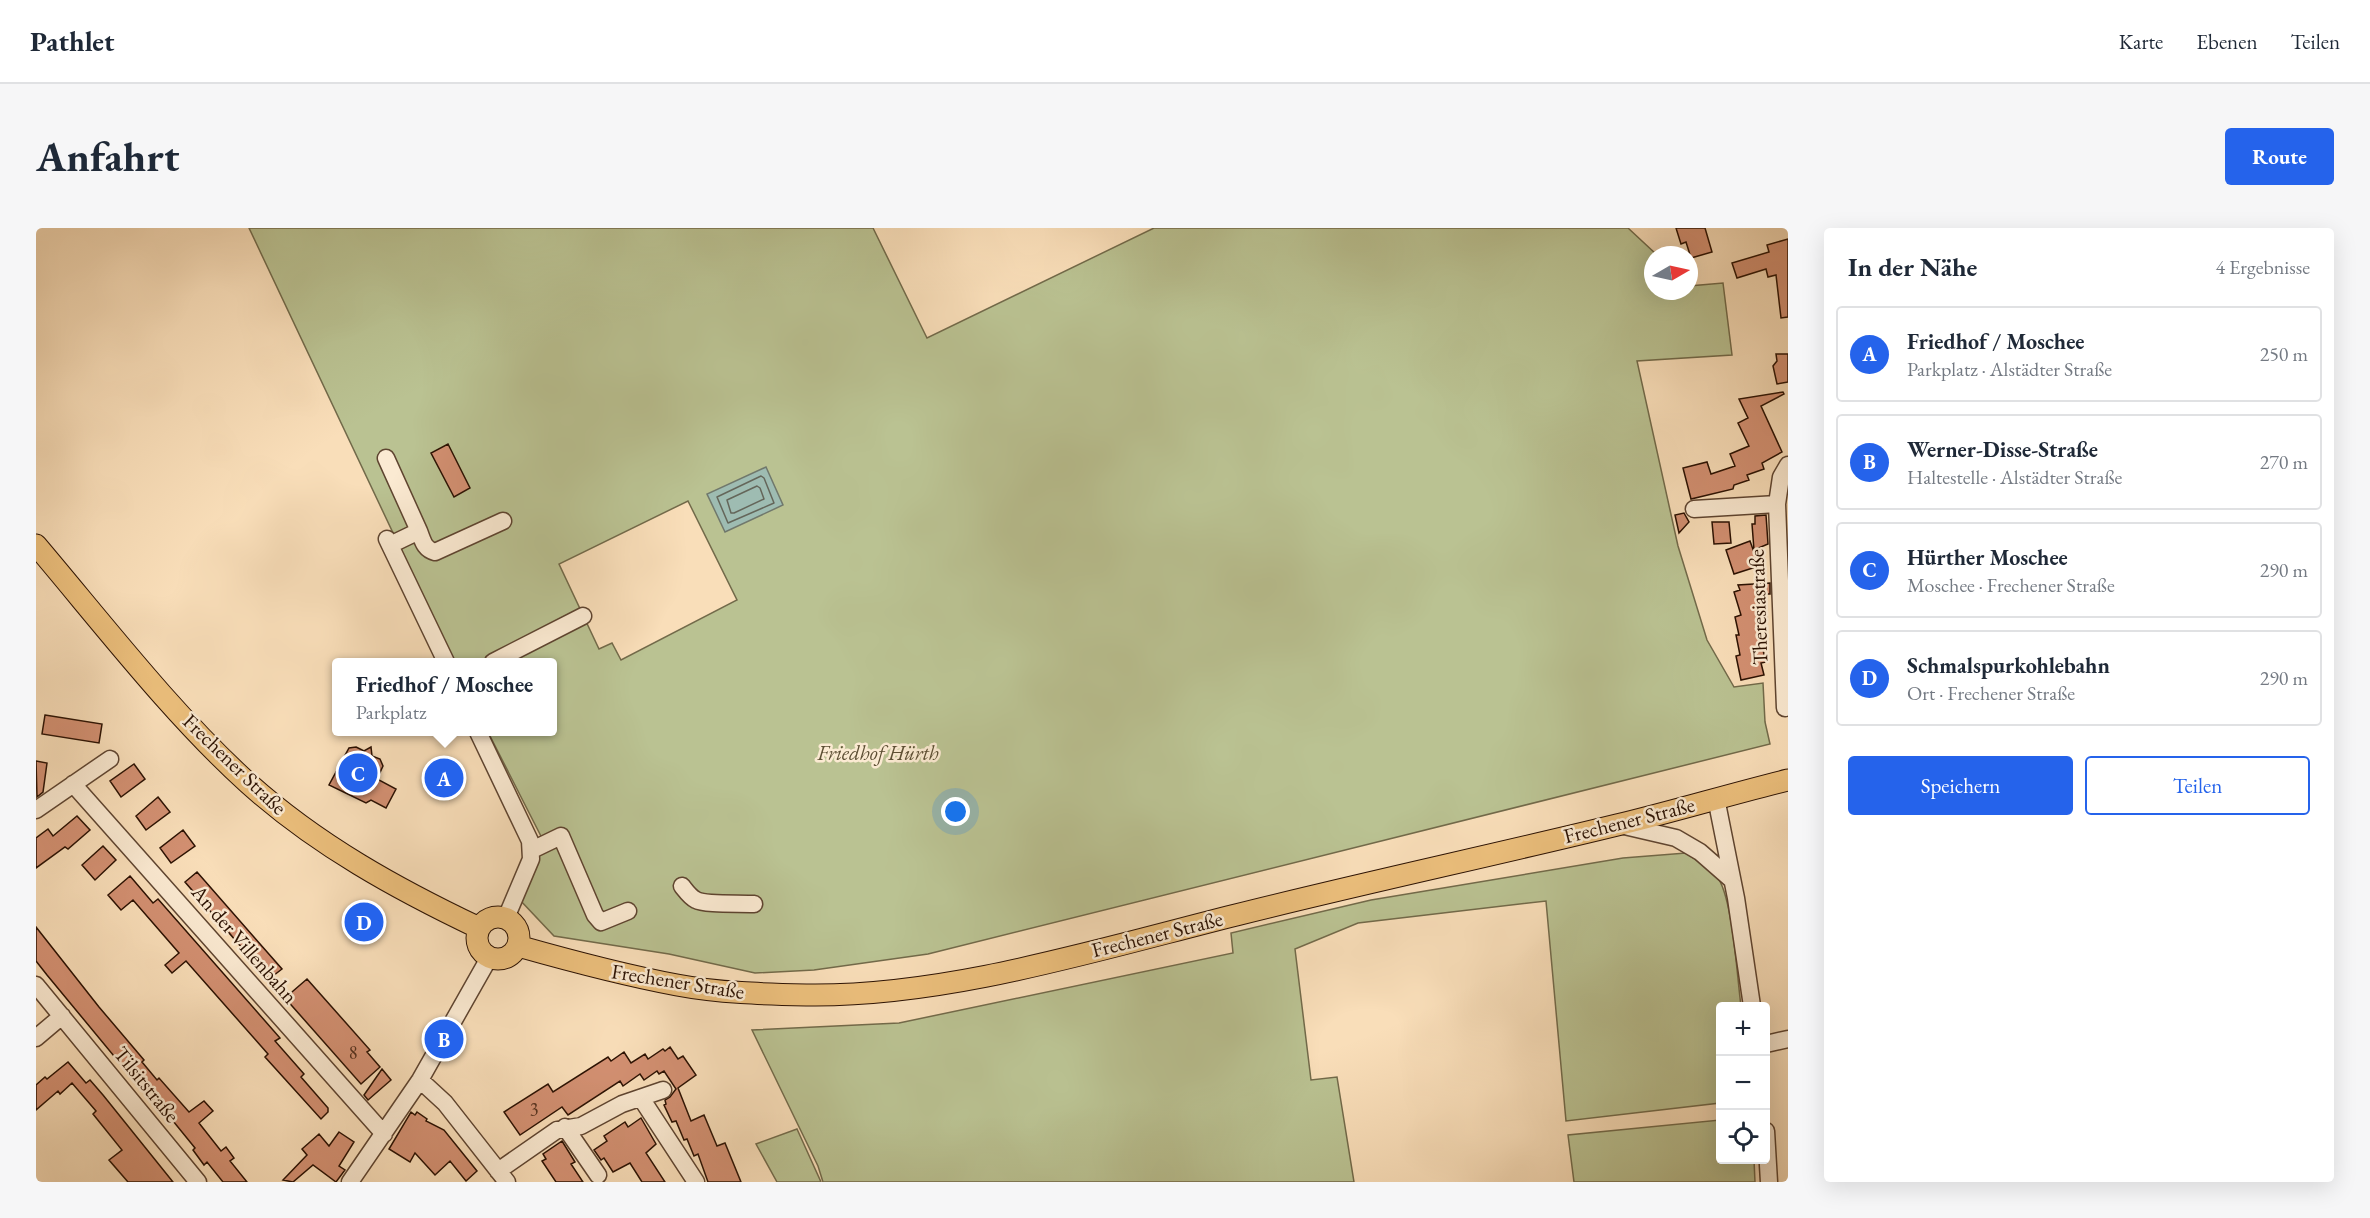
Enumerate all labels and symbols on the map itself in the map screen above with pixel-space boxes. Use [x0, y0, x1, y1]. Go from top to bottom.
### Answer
north arrow [1644, 246, 1698, 300]
street label: Theresiastraße [1742, 548, 1774, 666]
street label: Frechener Straße [177, 708, 293, 820]
park label: Friedhof Hürth [816, 739, 939, 766]
pin: C [338, 750, 378, 796]
pin: A [424, 756, 464, 800]
street label: Frechener Straße [1561, 791, 1697, 849]
your location [941, 797, 970, 826]
street label: An der Villenbahn [185, 878, 304, 1009]
pin: D [344, 900, 384, 944]
street label: Frechener Straße [1089, 905, 1225, 963]
street label: Frechener Straße [610, 957, 746, 1005]
pin: B [424, 1016, 464, 1062]
street label: Tilsitstraße [108, 1040, 186, 1128]
house number: 8 [349, 1041, 357, 1064]
house number: 3 [530, 1098, 538, 1121]

